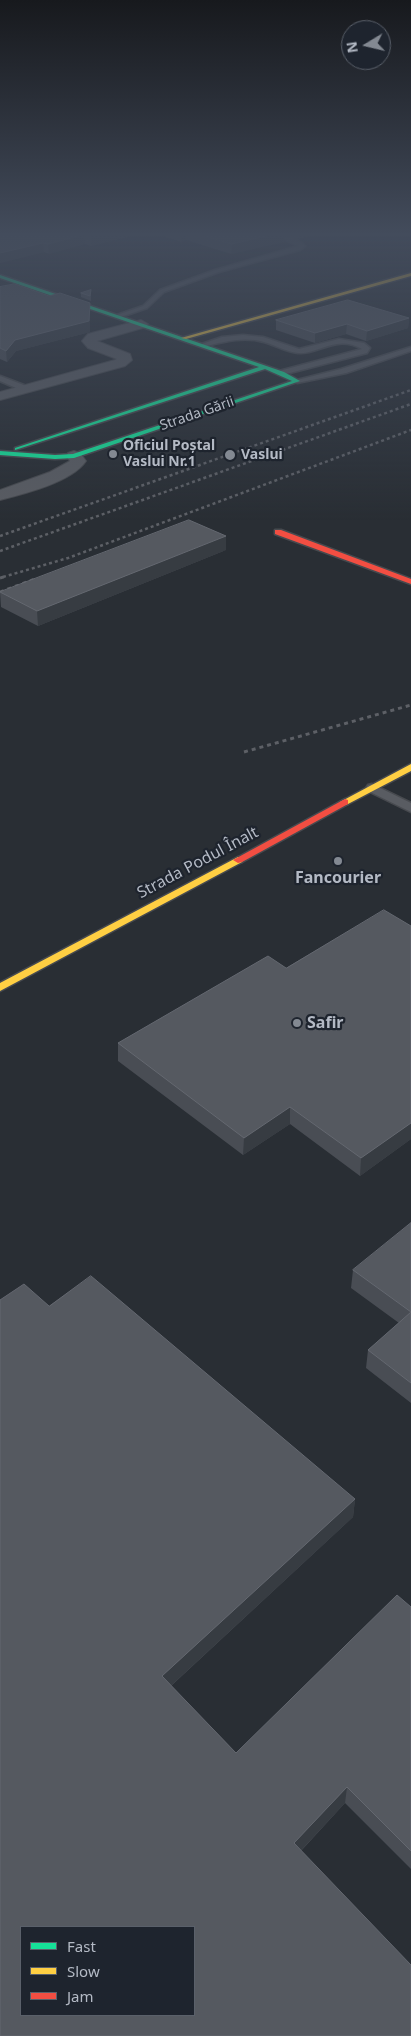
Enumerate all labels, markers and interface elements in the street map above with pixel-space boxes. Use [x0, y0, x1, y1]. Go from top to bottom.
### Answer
north arrow [341, 20, 391, 70]
text: N [341, 40, 362, 54]
street label: Strada Gării [158, 393, 236, 435]
place label: Oficiul Poștal Vaslui Nr.1 [123, 438, 215, 471]
place label: Vaslui [241, 447, 283, 463]
marker: Oficiul Poștal Vaslui Nr.1 [107, 448, 119, 460]
marker: Vaslui [223, 448, 237, 462]
street label: Strada Podul Înalt [134, 823, 262, 903]
marker: Fancourier [332, 855, 344, 867]
place label: Fancourier [295, 868, 381, 888]
place label: Safir [307, 1013, 344, 1033]
marker: Safir [291, 1017, 303, 1029]
legend [20, 1926, 195, 2016]
text: Fast [67, 1936, 96, 1956]
text: Slow [67, 1961, 100, 1981]
text: Jam [67, 1986, 94, 2006]

